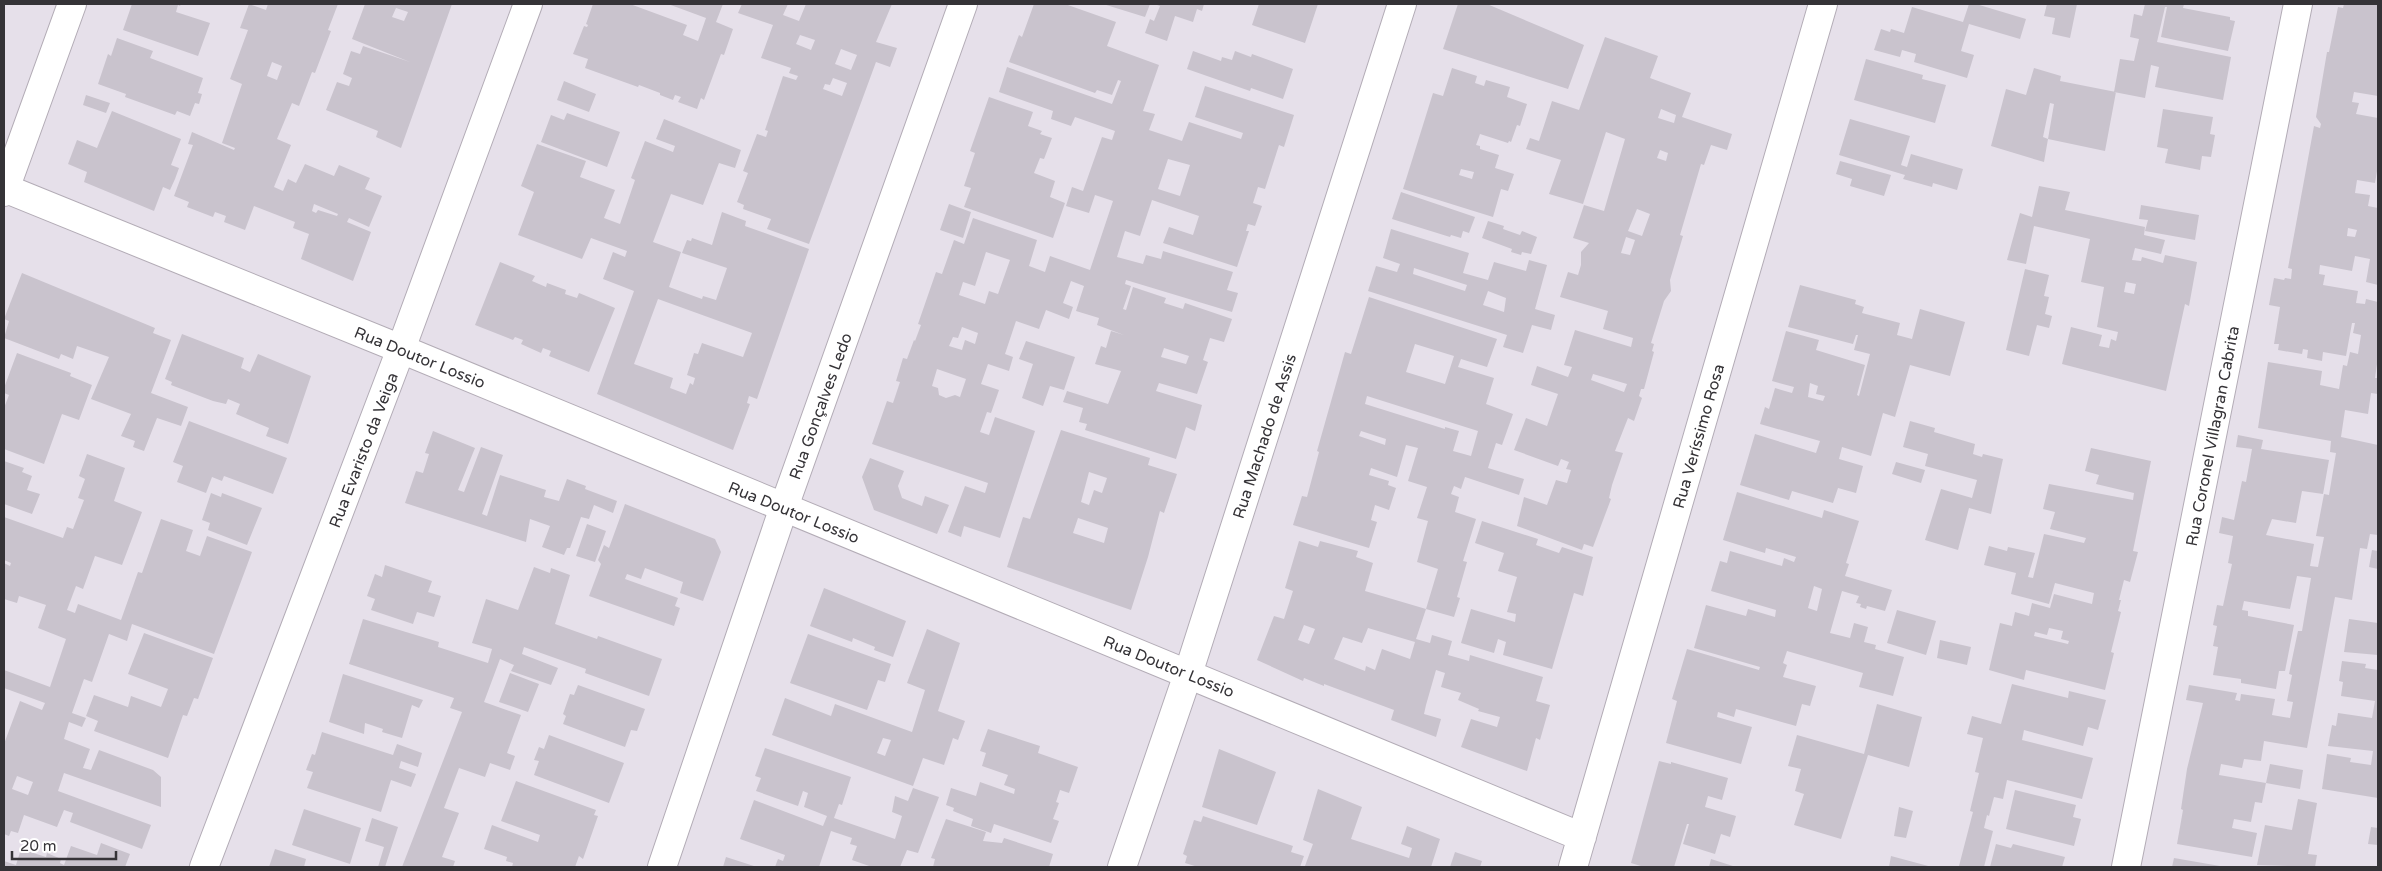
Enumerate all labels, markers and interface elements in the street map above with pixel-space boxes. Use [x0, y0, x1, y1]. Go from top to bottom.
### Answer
street label: Rua Doutor Lossio [351, 323, 488, 393]
street label: Rua Coronel Villagran Cabrita [2182, 324, 2244, 548]
street label: Rua Gonçalves Ledo [785, 330, 857, 482]
street label: Rua Machado de Assis [1229, 351, 1301, 521]
street label: Rua Veríssimo Rosa [1669, 362, 1729, 511]
street label: Rua Evaristo da Veiga [325, 370, 403, 531]
street label: Rua Doutor Lossio [725, 478, 862, 548]
street label: Rua Doutor Lossio [1100, 632, 1237, 702]
scale bar [12, 828, 116, 860]
text: 20 m [20, 837, 57, 855]

